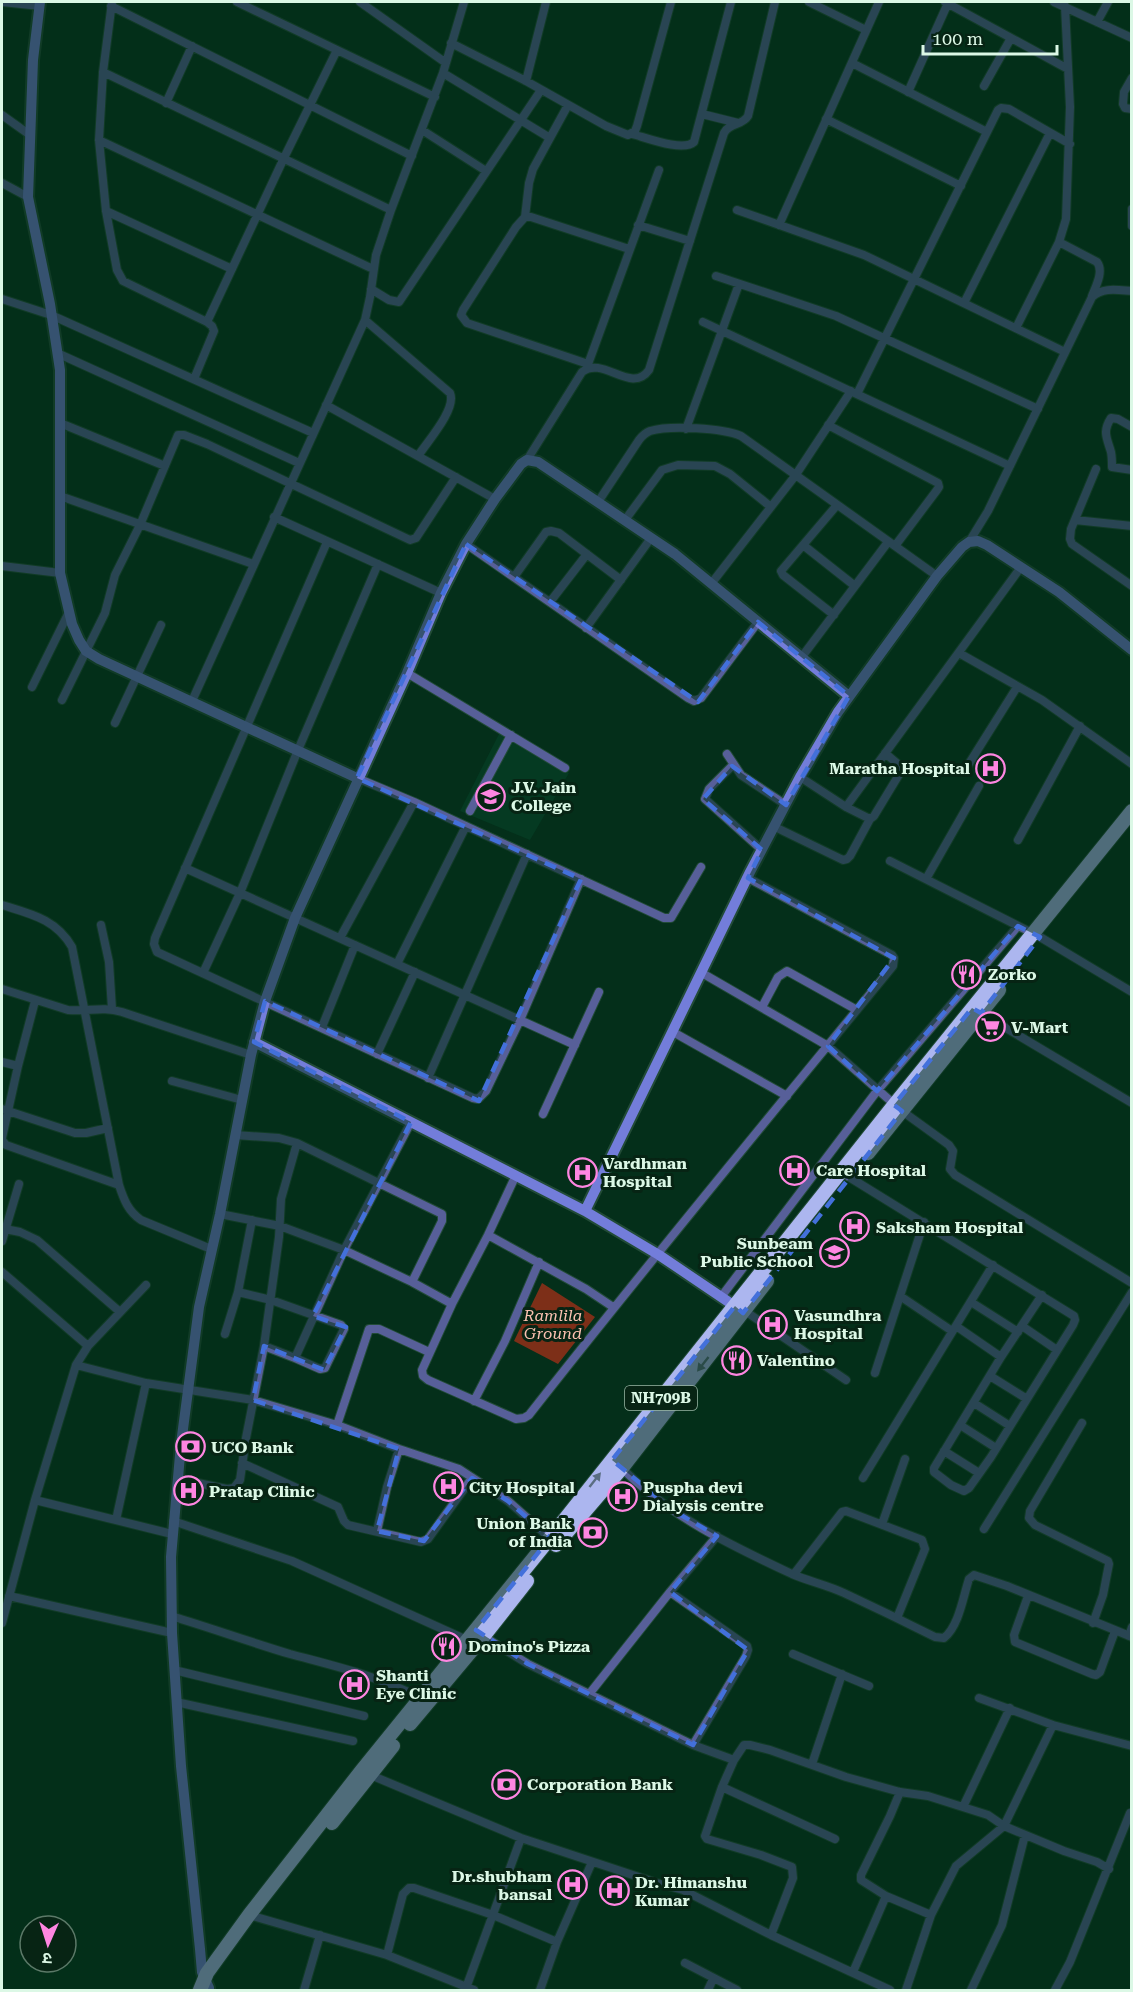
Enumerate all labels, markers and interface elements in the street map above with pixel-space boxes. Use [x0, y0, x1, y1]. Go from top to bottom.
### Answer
scale bar [923, 18, 1056, 56]
text: 100 m [932, 28, 983, 49]
hospital icon: Maratha Hospital [975, 752, 1007, 784]
place label: Maratha Hospital [829, 759, 971, 778]
place label: J.V. Jain College [511, 778, 577, 815]
school or university icon: J.V. Jain College [474, 780, 506, 812]
restaurant icon: Zorko [951, 958, 983, 990]
place label: Zorko [988, 965, 1037, 984]
supermarket icon: V-Mart [974, 1011, 1006, 1043]
place label: V-Mart [1011, 1018, 1069, 1037]
place label: Vardhman Hospital [603, 1154, 687, 1191]
hospital icon: Care Hospital [779, 1154, 811, 1186]
hospital icon: Vardhman Hospital [566, 1156, 598, 1188]
place label: Care Hospital [816, 1161, 927, 1180]
hospital icon: Saksham Hospital [839, 1211, 871, 1243]
place label: Saksham Hospital [876, 1218, 1024, 1237]
place label: Sunbeam Public School [700, 1234, 814, 1271]
school or university icon: Sunbeam Public School [818, 1236, 850, 1268]
park label: Ramlila Ground [523, 1306, 583, 1343]
place label: Vasundhra Hospital [794, 1306, 882, 1343]
hospital icon: Vasundhra Hospital [757, 1308, 789, 1340]
restaurant icon: Valentino [720, 1344, 752, 1376]
place label: Valentino [757, 1351, 835, 1370]
one-way arrow [697, 1356, 710, 1372]
road number: NH709B [625, 1386, 697, 1410]
bank icon: UCO Bank [174, 1431, 206, 1463]
place label: UCO Bank [211, 1438, 294, 1457]
hospital icon: City Hospital [432, 1471, 464, 1503]
one-way arrow [589, 1472, 602, 1488]
hospital icon: Pratap Clinic [172, 1475, 204, 1507]
place label: City Hospital [469, 1478, 576, 1497]
place label: Puspha devi Dialysis centre [643, 1478, 764, 1515]
hospital icon: Puspha devi Dialysis centre [606, 1480, 638, 1512]
place label: Pratap Clinic [209, 1482, 315, 1501]
place label: Union Bank of India [476, 1514, 573, 1551]
bank icon: Union Bank of India [577, 1516, 609, 1548]
restaurant icon: Domino's Pizza [431, 1630, 463, 1662]
place label: Domino's Pizza [468, 1637, 591, 1656]
place label: Shanti Eye Clinic [376, 1666, 456, 1703]
hospital icon: Shanti Eye Clinic [339, 1668, 371, 1700]
bank icon: Corporation Bank [490, 1768, 522, 1800]
place label: Corporation Bank [527, 1775, 673, 1794]
place label: Dr.shubham bansal [452, 1867, 553, 1904]
hospital icon: Dr.shubham bansal [557, 1869, 589, 1901]
place label: Dr. Himanshu Kumar [635, 1873, 747, 1910]
hospital icon: Dr. Himanshu Kumar [598, 1875, 630, 1907]
north arrow [18, 1914, 78, 1974]
text: उ [41, 1949, 52, 1968]

